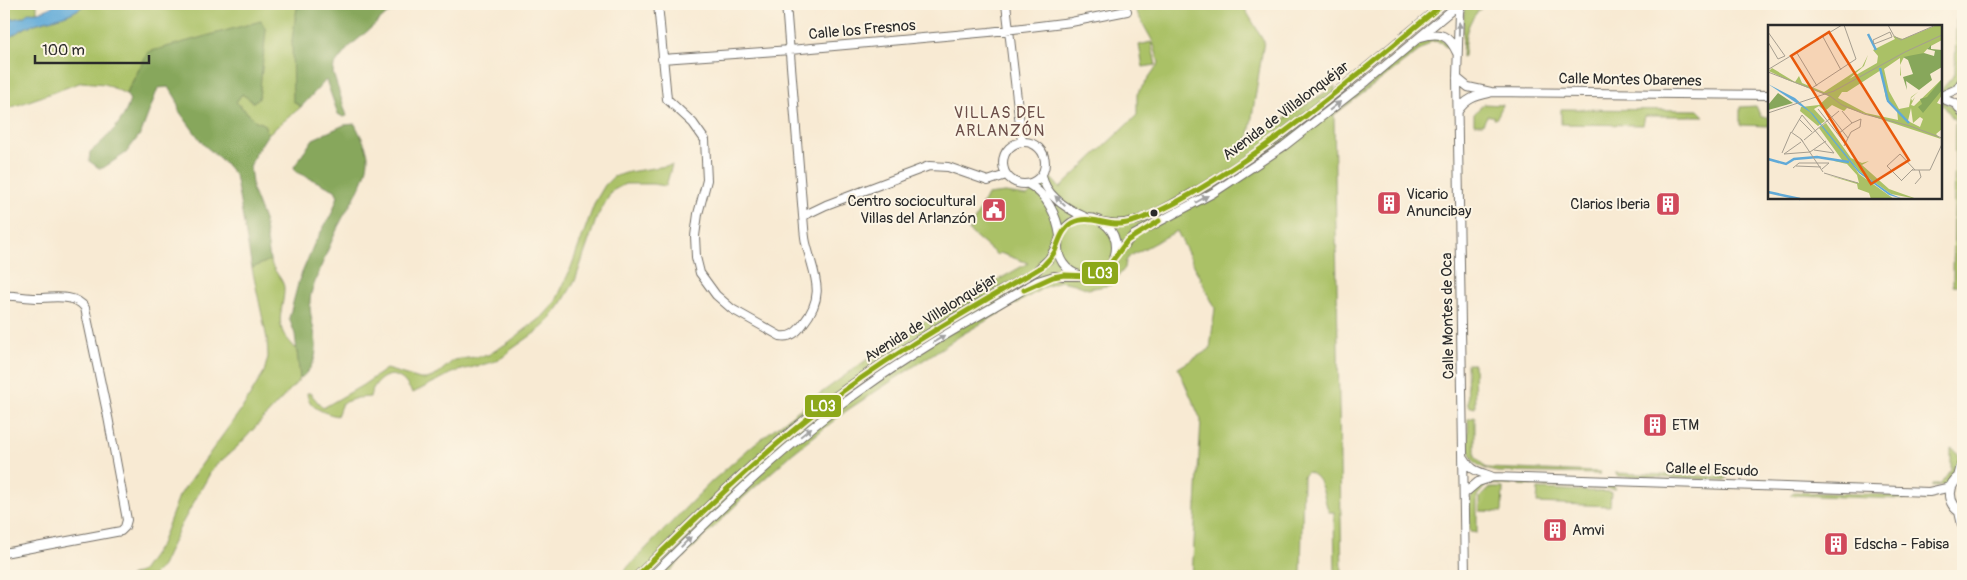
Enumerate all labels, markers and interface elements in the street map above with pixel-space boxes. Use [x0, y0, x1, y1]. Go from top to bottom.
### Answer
street label: Calle los Fresnos [808, 16, 917, 44]
one-way arrow [1455, 21, 1463, 37]
inset map [1768, 25, 1942, 199]
scale bar [35, 32, 149, 64]
text: 100 m [42, 41, 85, 60]
street label: Avenida de Villalonquéjar [1219, 57, 1354, 165]
street label: Calle Montes Obarenes [1558, 69, 1702, 91]
one-way arrow [1328, 101, 1341, 112]
district label: VILLAS DEL ARLANZÓN [954, 103, 1046, 141]
place label: Vicario Anuncibay [1406, 185, 1472, 221]
building icon: Vicario Anuncibay [1376, 190, 1402, 216]
building icon: Clarios Iberia [1655, 191, 1681, 217]
place label: Centro sociocultural Villas del Arlanzón [848, 192, 976, 228]
one-way arrow [1195, 194, 1208, 203]
one-way arrow [1054, 195, 1066, 207]
place label: Clarios Iberia [1570, 195, 1650, 214]
public building icon: Centro sociocultural Villas del Arlanzón [981, 197, 1007, 223]
unlabelled marker [1149, 208, 1159, 218]
street label: Calle Montes de Oca [1437, 252, 1459, 380]
line badge: L03 [1081, 261, 1119, 285]
text: L03 [1087, 265, 1113, 282]
street label: Avenida de Villalonquéjar [861, 269, 1002, 367]
one-way arrow [932, 335, 945, 344]
line badge: L03 [804, 394, 842, 418]
text: L03 [810, 398, 836, 415]
building icon: ETM [1642, 412, 1668, 438]
place label: ETM [1672, 416, 1699, 435]
one-way arrow [799, 427, 812, 438]
street label: Calle el Escudo [1665, 459, 1759, 481]
building icon: Amvi [1542, 517, 1568, 543]
place label: Amvi [1572, 521, 1605, 540]
building icon: Edscha - Fabisa [1823, 531, 1849, 557]
place label: Edscha - Fabisa [1854, 535, 1949, 554]
one-way arrow [680, 536, 692, 548]

